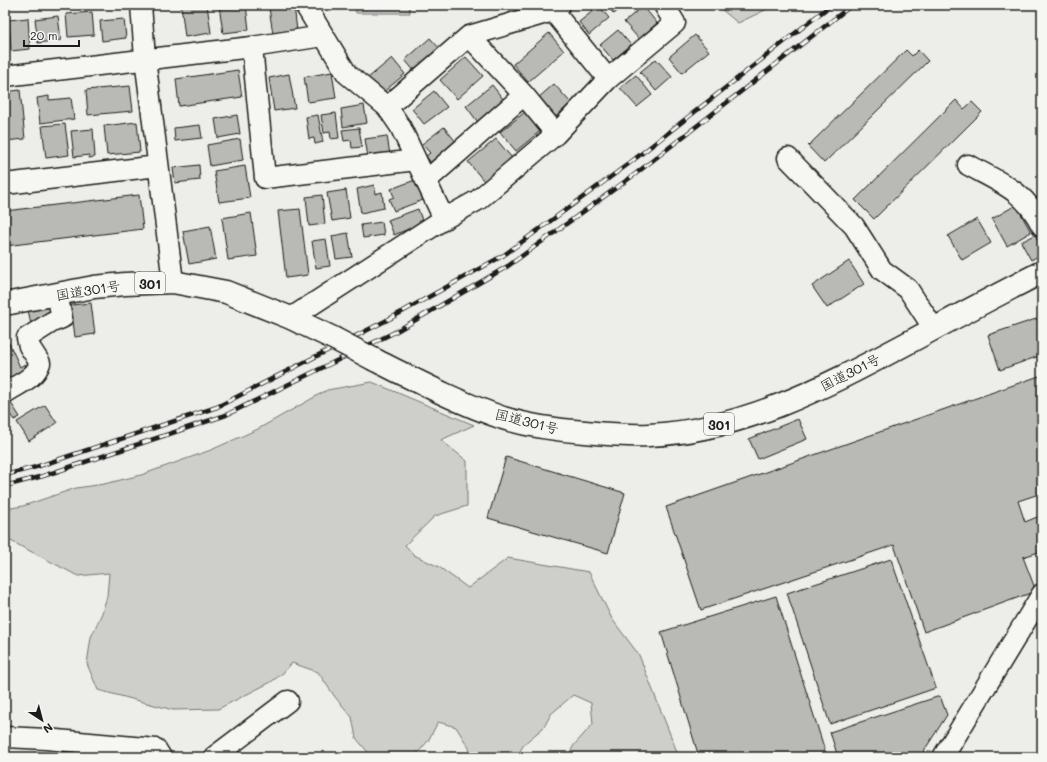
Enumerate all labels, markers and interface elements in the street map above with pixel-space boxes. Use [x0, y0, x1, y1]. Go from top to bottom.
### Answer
scale bar [24, 22, 79, 48]
text: 20 m [30, 27, 58, 43]
road number: 301 [135, 272, 165, 294]
street label: 国道301号 [54, 276, 122, 304]
street label: 国道301号 [817, 349, 883, 395]
street label: 国道301号 [493, 404, 561, 438]
road number: 301 [704, 413, 734, 435]
north arrow [22, 700, 62, 740]
text: N [40, 720, 56, 737]

